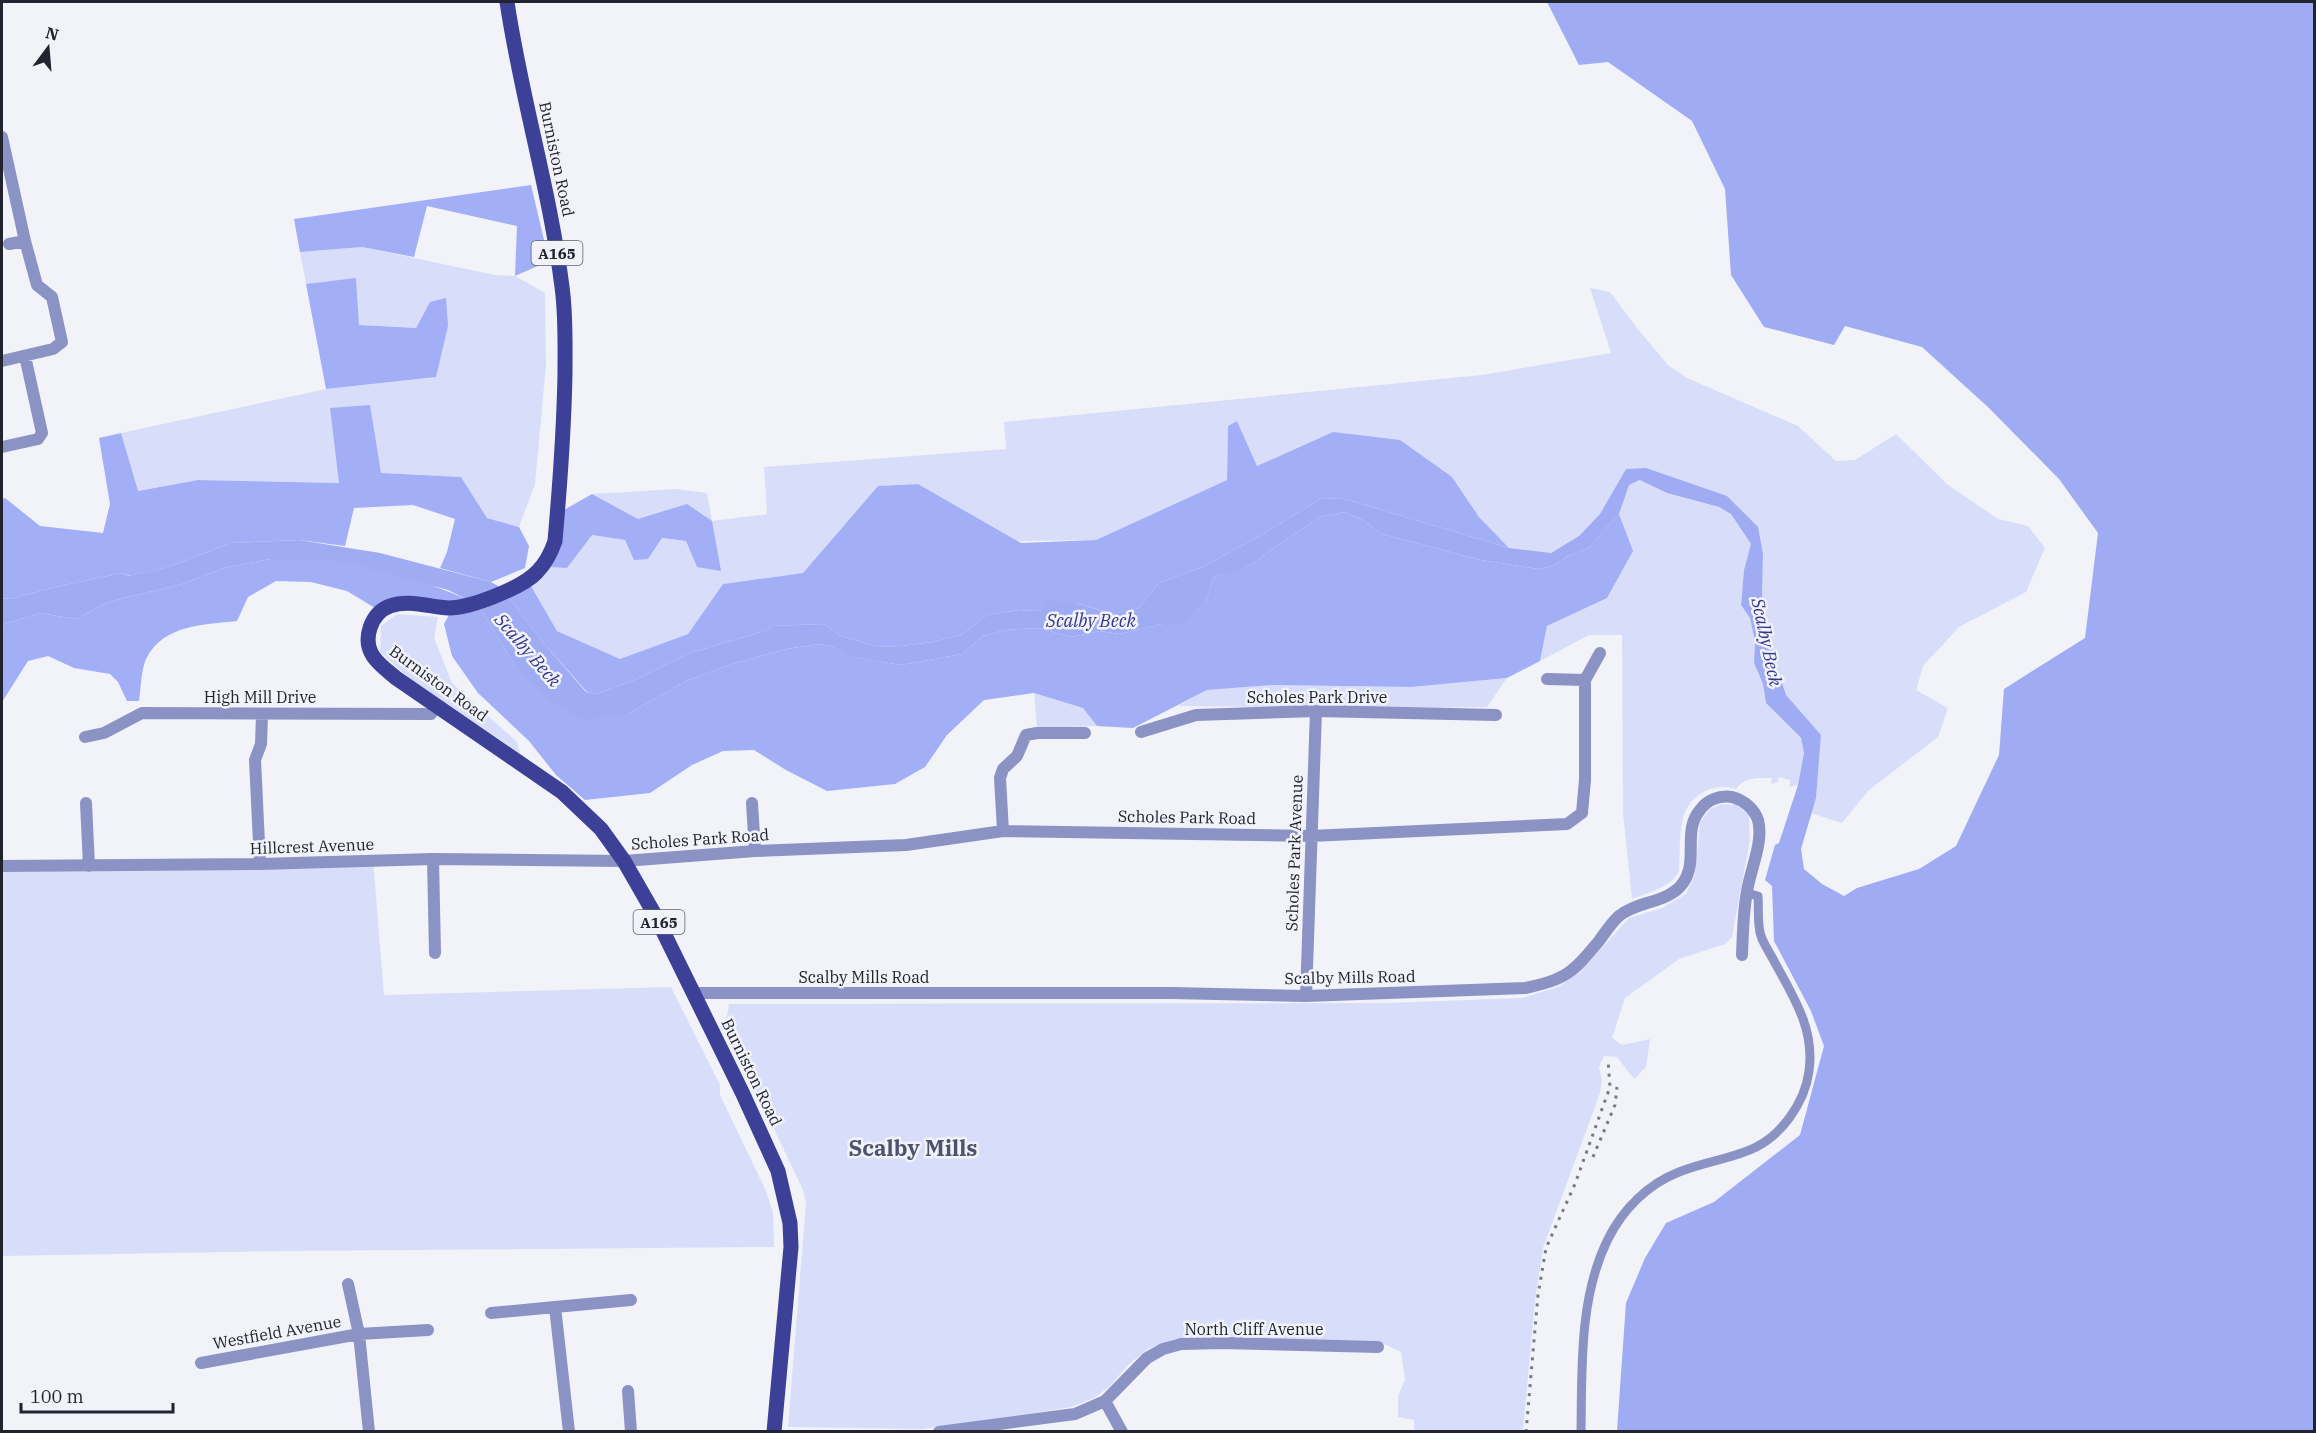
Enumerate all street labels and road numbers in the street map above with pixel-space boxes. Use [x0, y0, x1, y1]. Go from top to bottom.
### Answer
street label: Burniston Road [535, 100, 579, 219]
road number: A165 [532, 241, 582, 265]
street label: Burniston Road [386, 640, 493, 726]
street label: High Mill Drive [204, 687, 316, 707]
street label: Scholes Park Drive [1247, 687, 1387, 707]
street label: Scholes Park Avenue [1281, 774, 1307, 932]
street label: Scholes Park Road [1118, 806, 1257, 828]
street label: Scholes Park Road [630, 824, 770, 854]
street label: Hillcrest Avenue [249, 834, 375, 858]
road number: A165 [634, 910, 684, 934]
street label: Scalby Mills Road [1284, 966, 1416, 988]
street label: Scalby Mills Road [798, 967, 930, 987]
street label: Burniston Road [717, 1015, 787, 1129]
street label: Westfield Avenue [211, 1311, 343, 1353]
street label: North Cliff Avenue [1184, 1319, 1324, 1339]

